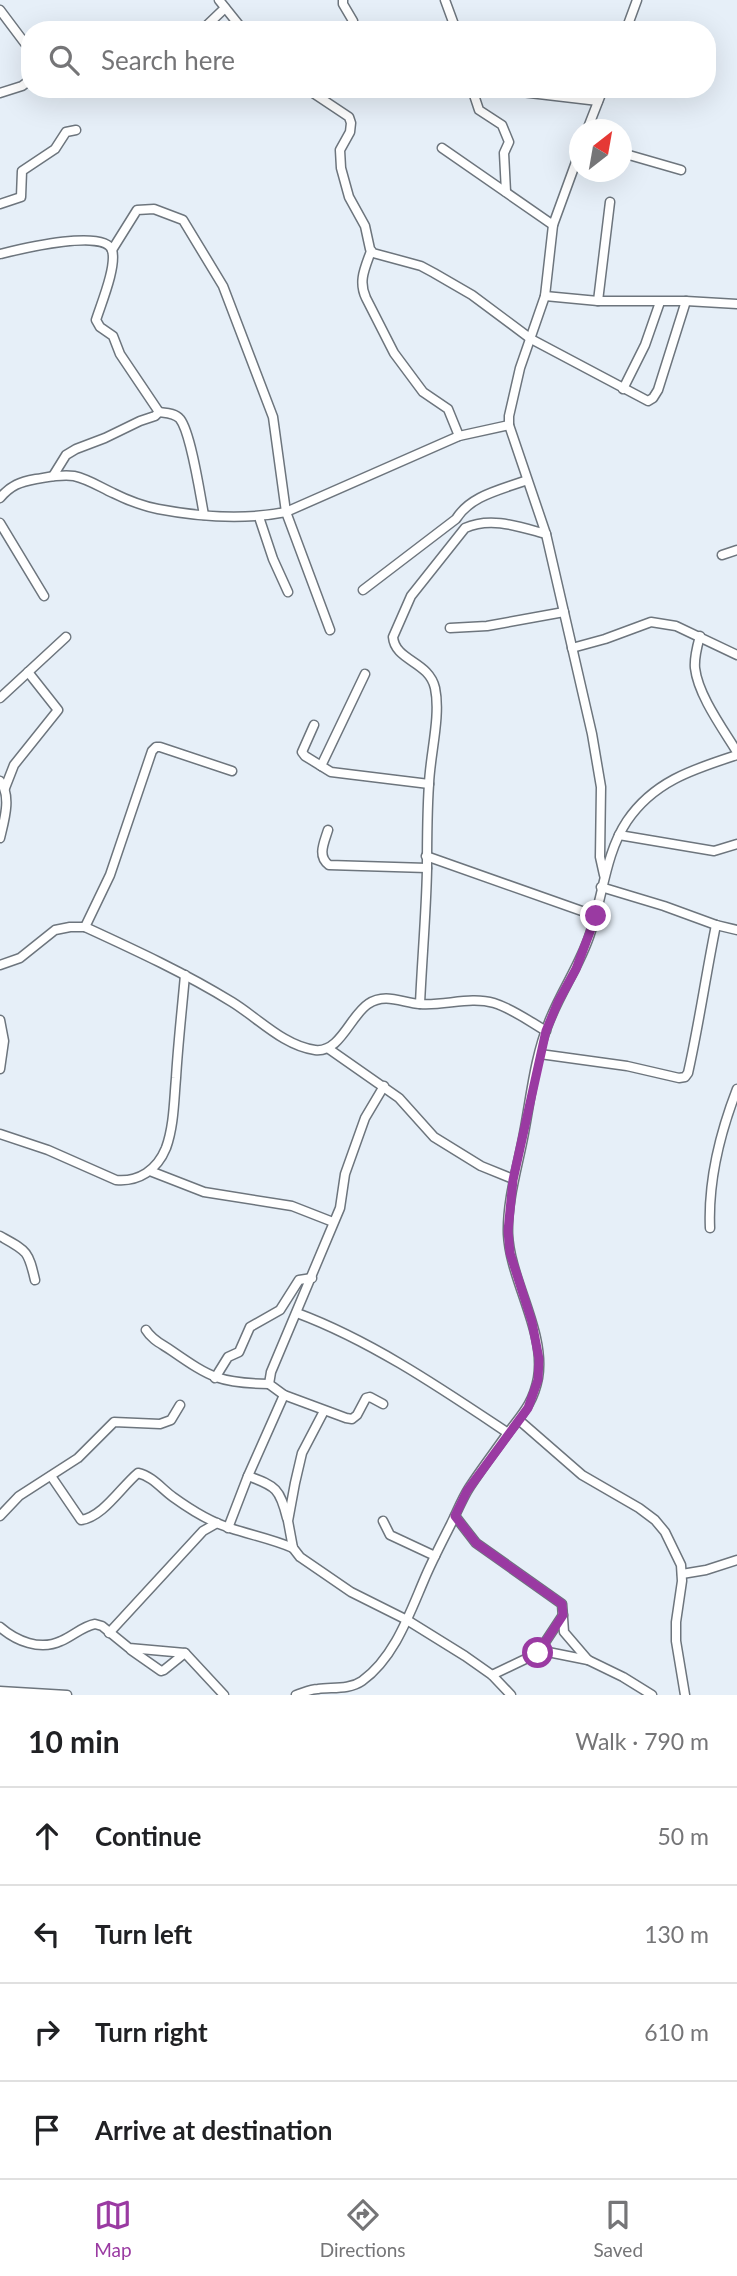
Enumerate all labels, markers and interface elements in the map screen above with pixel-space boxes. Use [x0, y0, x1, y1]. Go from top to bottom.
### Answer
search box [21, 21, 716, 98]
icon: search [45, 41, 83, 79]
text: Search here [101, 44, 235, 76]
north arrow [569, 119, 632, 182]
route end [580, 900, 611, 931]
route start [522, 1637, 553, 1668]
text: 10 min [28, 1723, 120, 1759]
text: Walk · 790 m [575, 1727, 709, 1755]
icon: ahead [28, 1817, 66, 1855]
text: Continue [95, 1820, 201, 1852]
text: 50 m [658, 1822, 709, 1850]
icon: left [28, 1915, 66, 1953]
text: Turn left [95, 1918, 192, 1950]
text: 130 m [644, 1920, 709, 1948]
icon: right [28, 2013, 66, 2051]
text: Turn right [95, 2016, 208, 2048]
text: 610 m [644, 2018, 709, 2046]
icon: arrive [28, 2111, 66, 2149]
text: Arrive at destination [95, 2114, 332, 2146]
tab: Map [94, 2196, 132, 2261]
tab: Directions [320, 2196, 406, 2261]
tab: Saved [593, 2196, 643, 2261]

